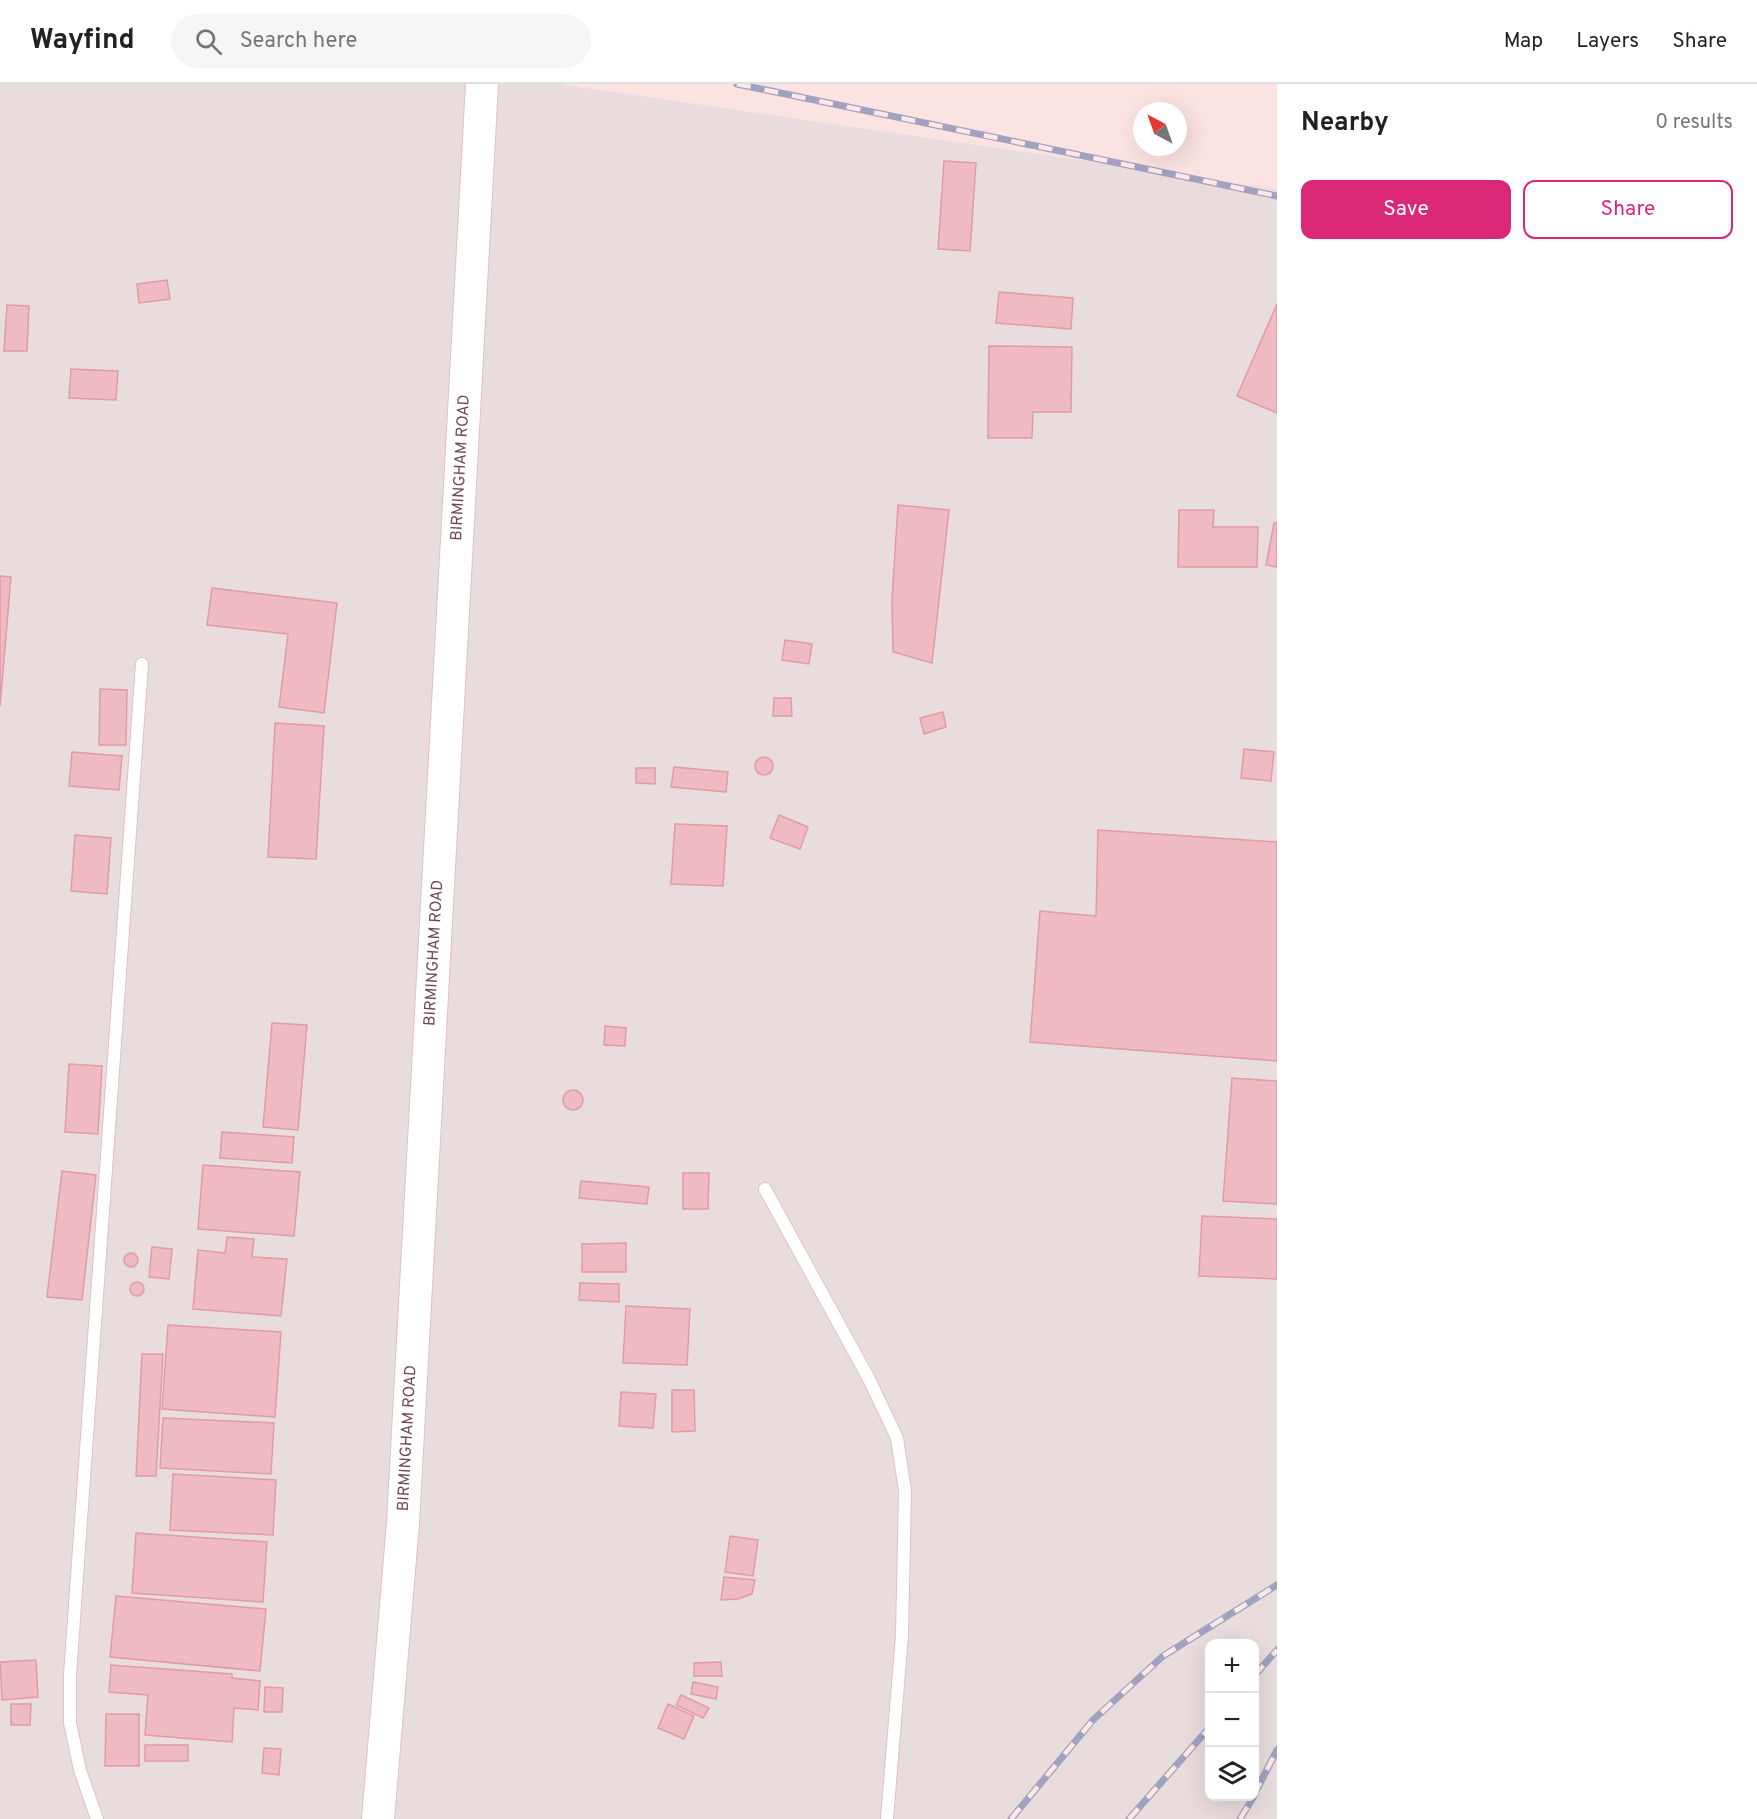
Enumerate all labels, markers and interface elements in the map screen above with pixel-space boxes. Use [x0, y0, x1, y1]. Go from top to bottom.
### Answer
search box [171, 14, 591, 68]
text: Wayfind [30, 23, 135, 59]
icon: search [192, 25, 225, 58]
text: Search here [240, 28, 357, 55]
text: Map [1504, 28, 1543, 55]
text: Layers [1576, 28, 1639, 55]
text: Share [1672, 28, 1727, 55]
north arrow [1133, 102, 1187, 156]
text: Nearby [1301, 107, 1389, 140]
text: 0 results [1655, 110, 1733, 136]
button: Save [1301, 180, 1511, 239]
button: Share [1523, 180, 1733, 239]
street label: BIRMINGHAM ROAD [447, 394, 475, 541]
street label: BIRMINGHAM ROAD [420, 879, 448, 1027]
street label: BIRMINGHAM ROAD [394, 1365, 422, 1512]
map controls [1205, 1639, 1259, 1801]
button: + [1205, 1639, 1259, 1693]
button: − [1205, 1693, 1259, 1747]
button: layers [1205, 1747, 1259, 1801]

